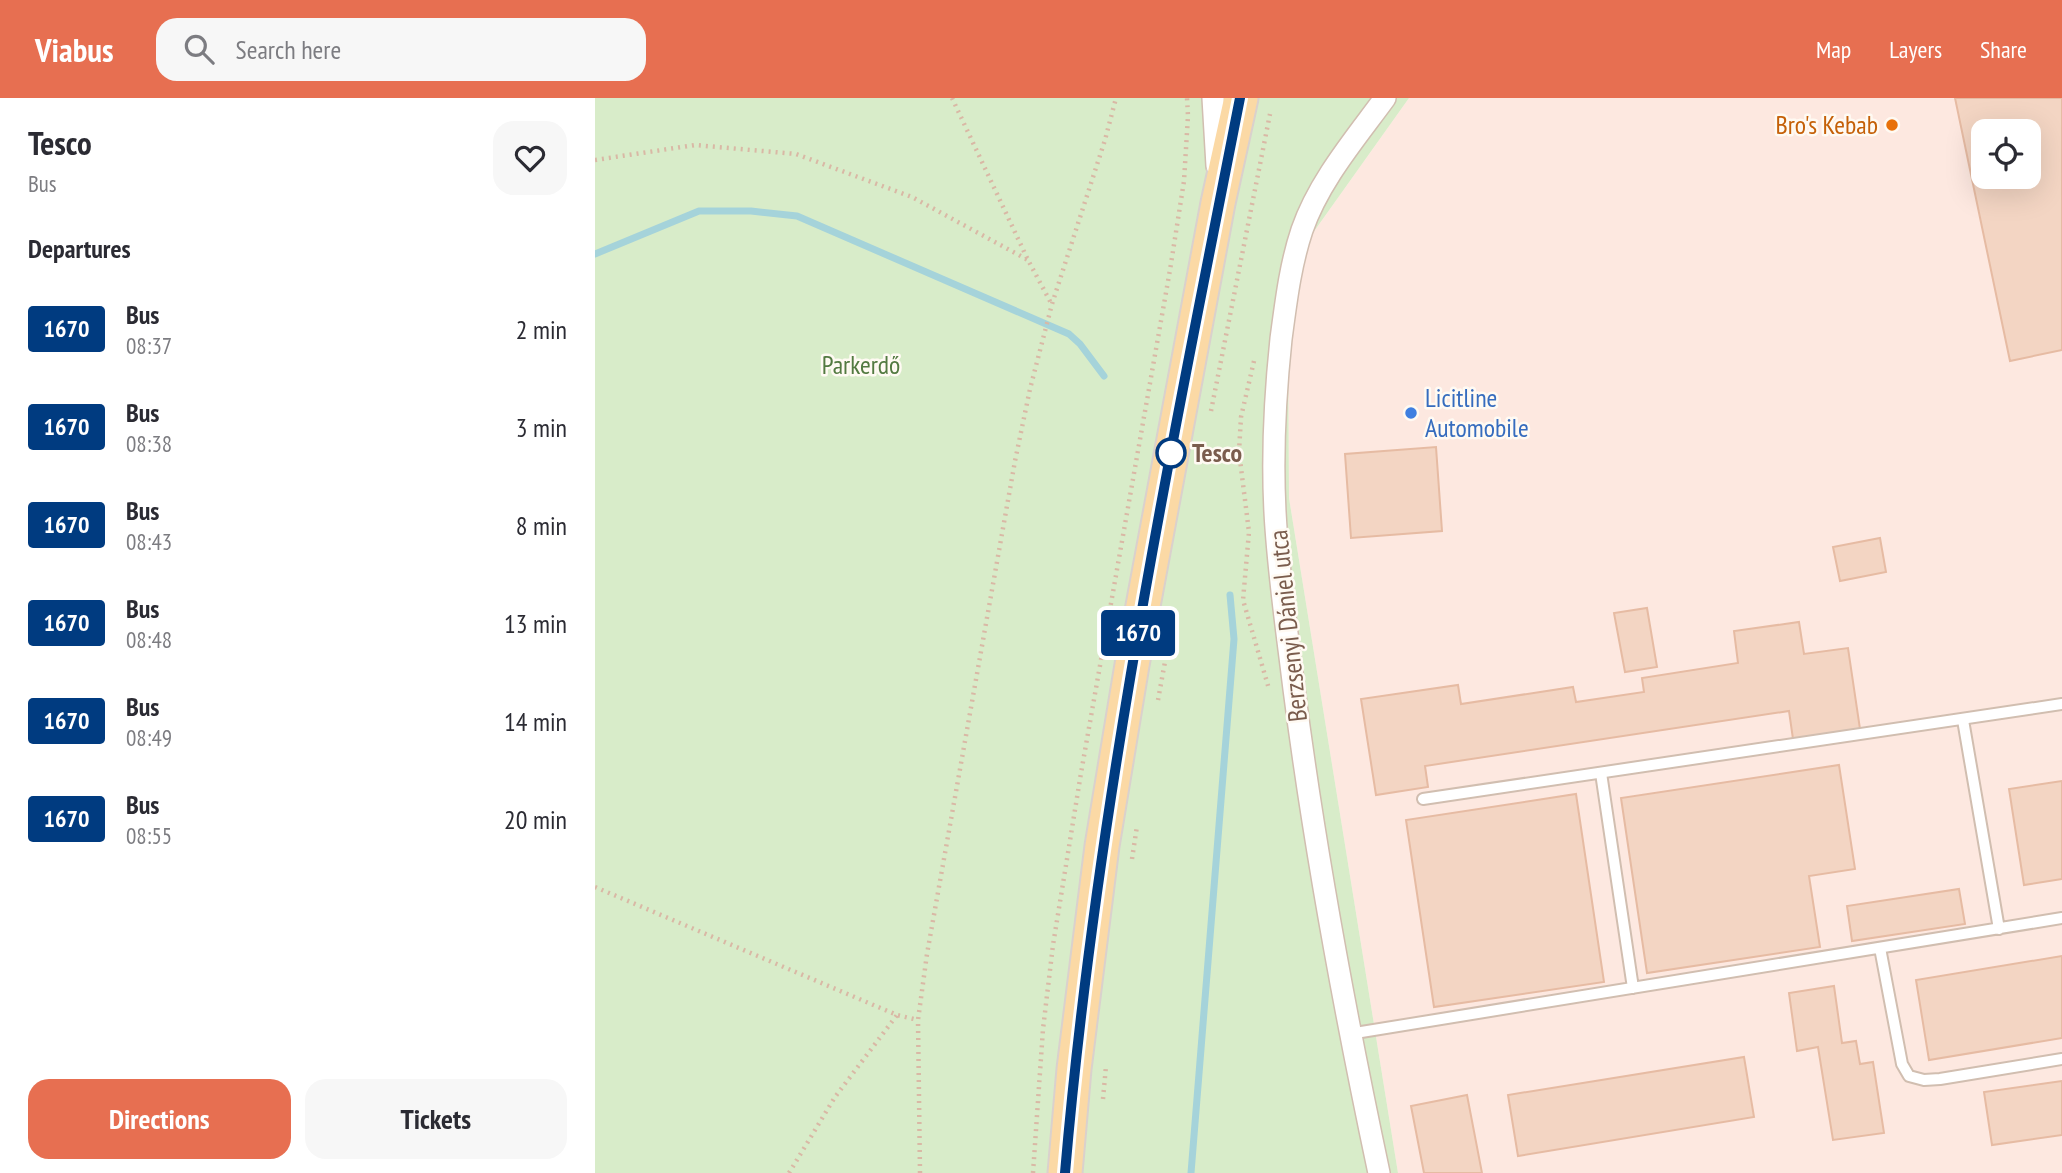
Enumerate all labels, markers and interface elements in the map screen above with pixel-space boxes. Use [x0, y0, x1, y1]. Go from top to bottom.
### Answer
search box [156, 18, 646, 81]
text: Viabus [35, 28, 114, 71]
icon: search [180, 30, 218, 68]
text: Search here [236, 33, 341, 66]
text: Map [1816, 34, 1851, 65]
text: Layers [1889, 34, 1942, 65]
text: Share [1980, 34, 2027, 65]
place label: Bro's Kebab [1775, 108, 1878, 141]
marker: Bro's Kebab [1884, 117, 1900, 133]
map controls [1971, 119, 2041, 189]
button: locate [1971, 119, 2041, 189]
text: Tesco [28, 121, 92, 164]
button: heart [493, 121, 567, 195]
text: Bus [28, 169, 57, 198]
text: Departures [28, 232, 131, 265]
text: Bus [126, 298, 159, 331]
text: 1670 [44, 313, 89, 344]
text: 2 min [516, 313, 567, 346]
text: 08:37 [126, 331, 172, 360]
park label: Parkerdő [822, 348, 900, 381]
place label: Licitline Automobile [1425, 381, 1529, 444]
text: Bus [126, 396, 159, 429]
marker: Licitline Automobile [1403, 405, 1419, 421]
text: 1670 [44, 411, 89, 442]
text: 3 min [516, 411, 567, 444]
text: 08:38 [126, 429, 172, 458]
place label: Tesco [1192, 436, 1242, 469]
marker: Tesco [1156, 438, 1186, 468]
text: Bus [126, 494, 159, 527]
text: 1670 [44, 509, 89, 540]
text: 8 min [516, 509, 567, 542]
text: 08:43 [126, 527, 172, 556]
street label: Berzsenyi Dániel utca [1261, 529, 1314, 724]
text: Bus [126, 592, 159, 625]
text: 1670 [44, 607, 89, 638]
text: 13 min [504, 607, 567, 640]
line badge: 1670 [1089, 610, 1187, 656]
text: 1670 [1115, 617, 1161, 648]
text: 08:48 [126, 625, 172, 654]
text: Bus [126, 690, 159, 723]
text: 1670 [44, 705, 89, 736]
text: 14 min [504, 705, 567, 738]
text: 08:49 [126, 723, 172, 752]
text: Bus [126, 788, 159, 821]
text: 1670 [44, 803, 89, 834]
text: 20 min [504, 803, 567, 836]
text: 08:55 [126, 821, 172, 850]
button: Directions [28, 1079, 291, 1159]
button: Tickets [305, 1079, 567, 1159]

